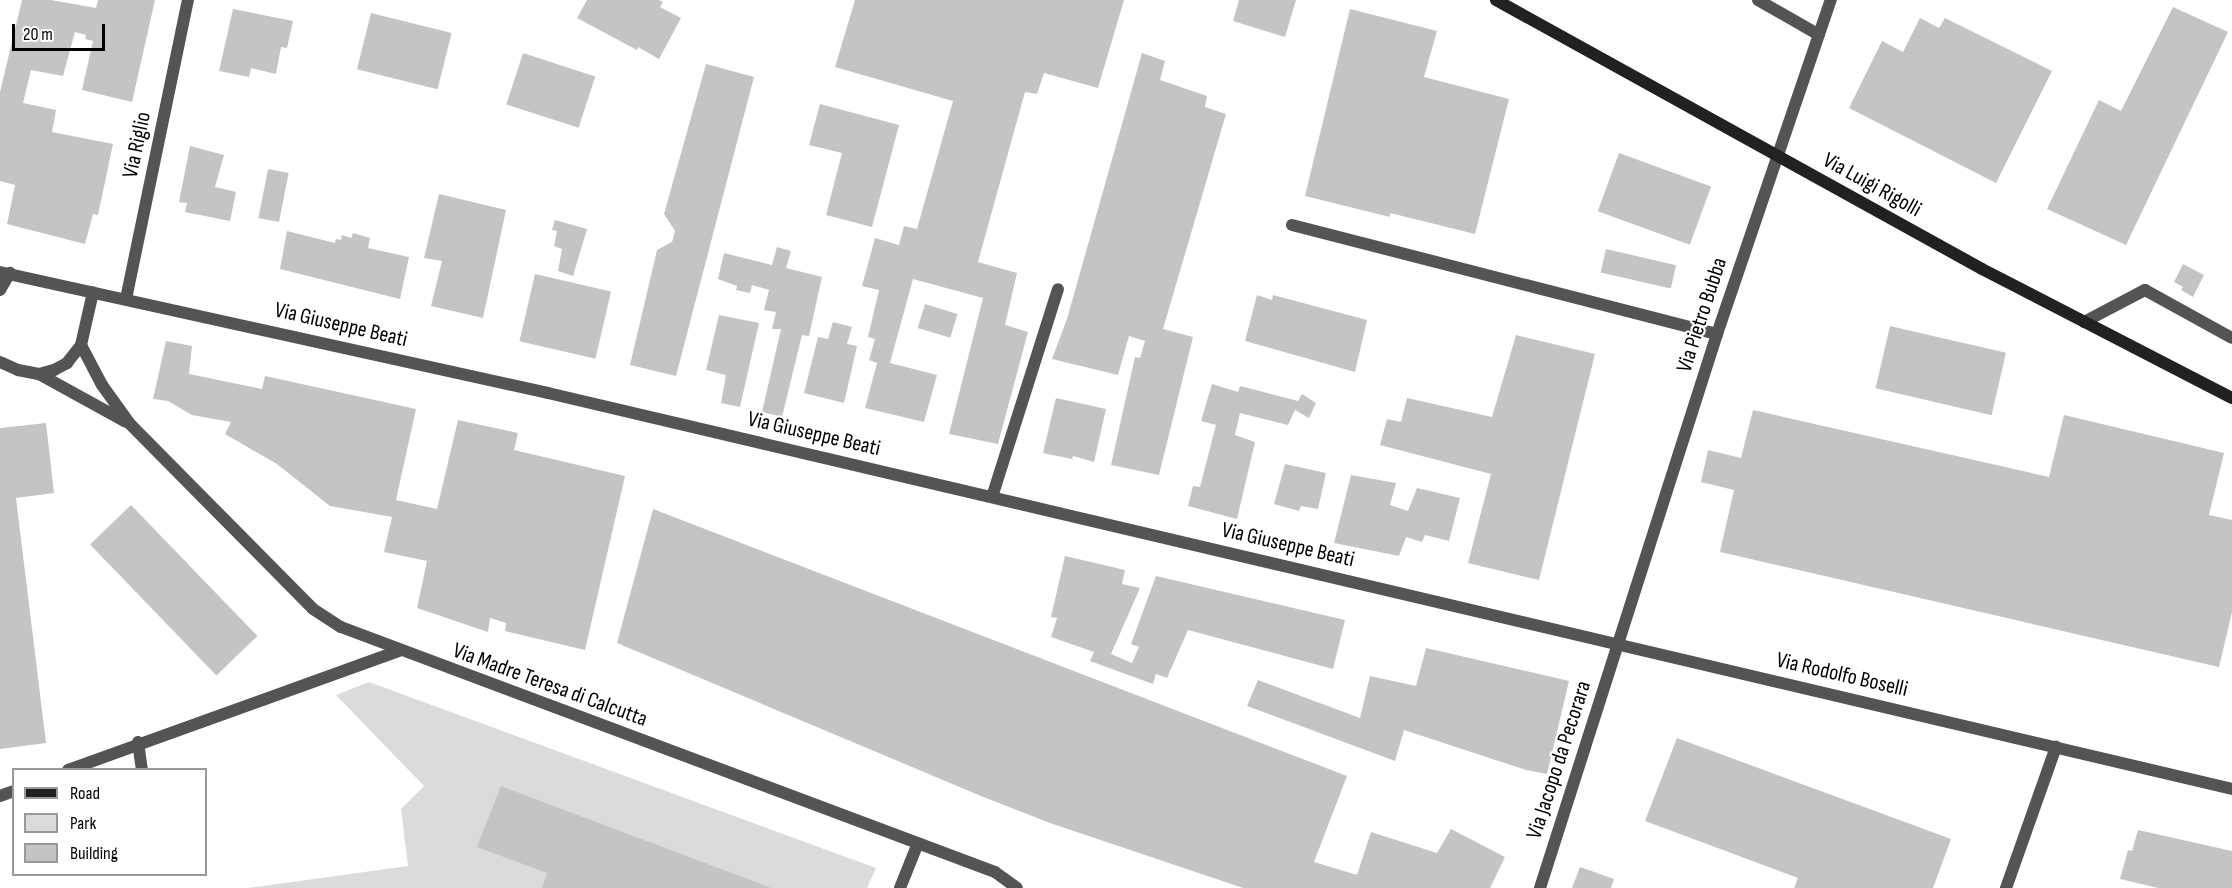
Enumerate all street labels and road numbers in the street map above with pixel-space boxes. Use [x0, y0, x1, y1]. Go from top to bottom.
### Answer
street label: Via Riglio [117, 110, 157, 180]
street label: Via Luigi Rigolli [1818, 147, 1926, 223]
street label: Via Pietro Bubba [1671, 254, 1733, 376]
street label: Via Giuseppe Beati [272, 297, 410, 353]
street label: Via Giuseppe Beati [745, 406, 883, 462]
street label: Via Giuseppe Beati [1219, 517, 1357, 573]
street label: Via Madre Teresa di Calcutta [449, 637, 651, 733]
street label: Via Rodolfo Boselli [1774, 647, 1910, 703]
street label: Via Jacopo da Pecorara [1521, 678, 1597, 842]

